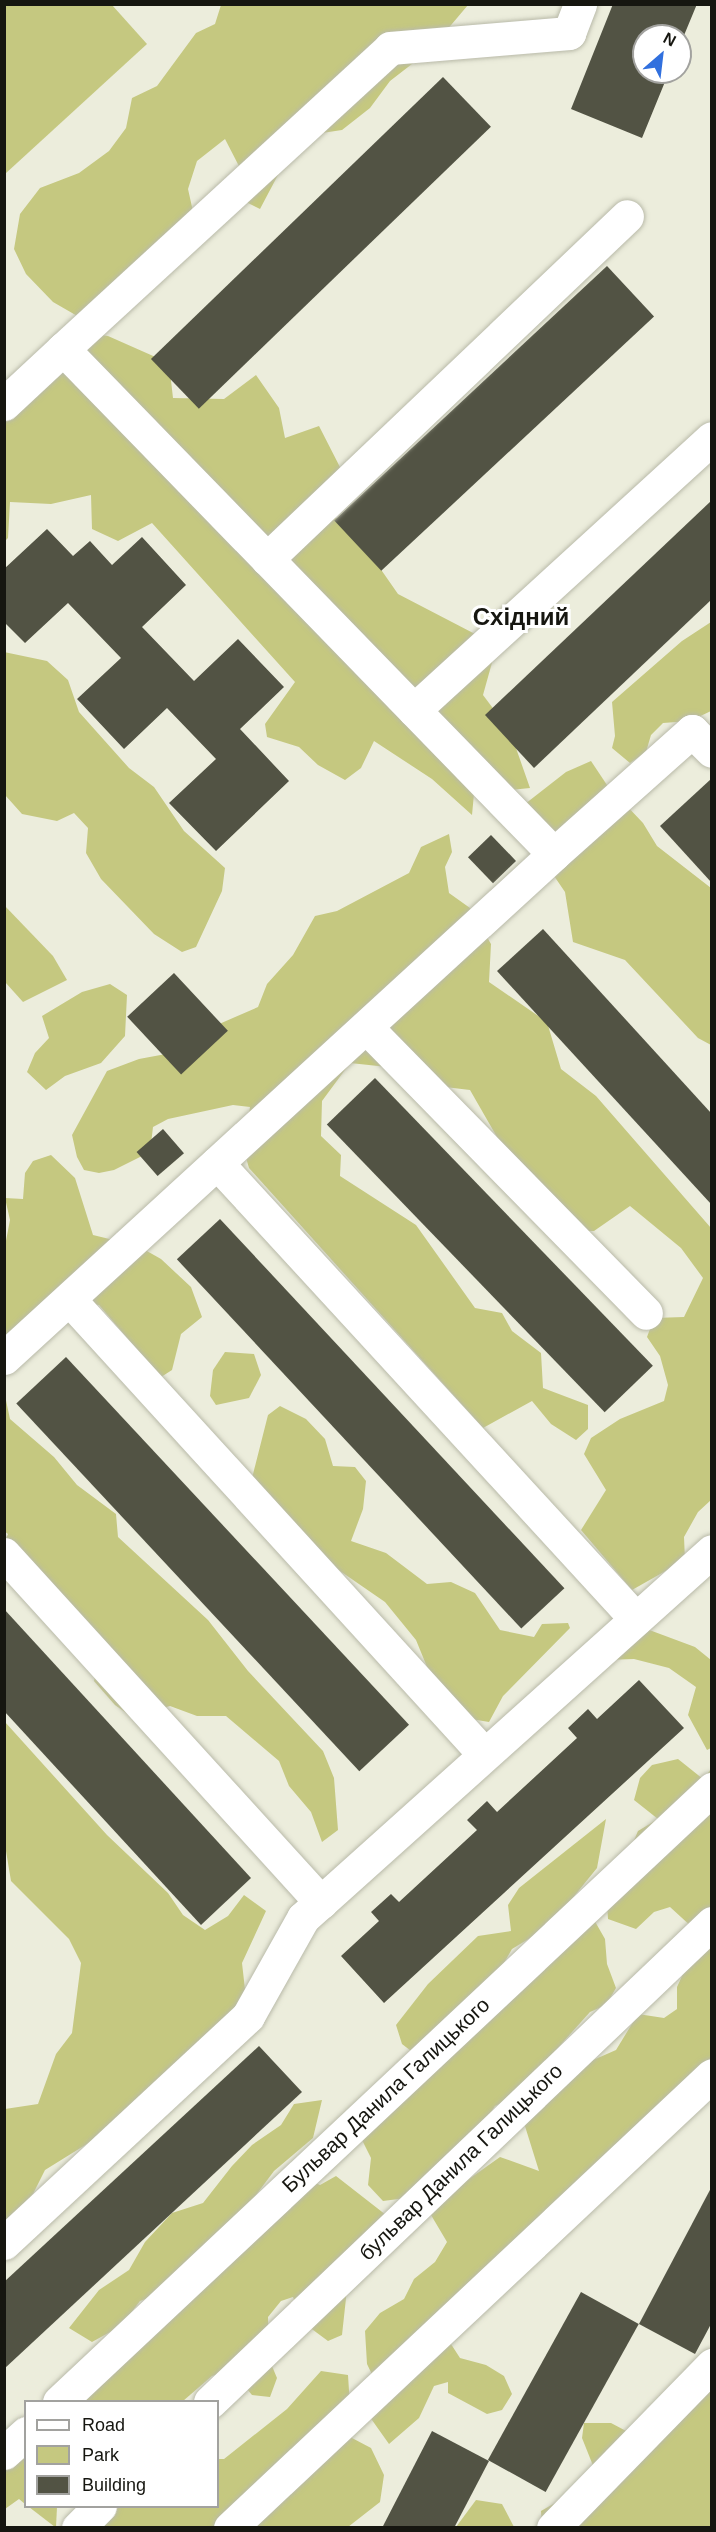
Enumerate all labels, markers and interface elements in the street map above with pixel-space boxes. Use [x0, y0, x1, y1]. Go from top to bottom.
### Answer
north arrow [632, 24, 692, 84]
text: N [661, 29, 679, 50]
district label: Східний [473, 603, 569, 631]
street label: Бульвар Данила Галицького [277, 1992, 495, 2198]
street label: бульвар Данила Галицького [354, 2058, 568, 2266]
legend [24, 2400, 219, 2508]
text: Road [82, 2415, 125, 2435]
text: Park [82, 2445, 119, 2465]
text: Building [82, 2475, 146, 2495]

